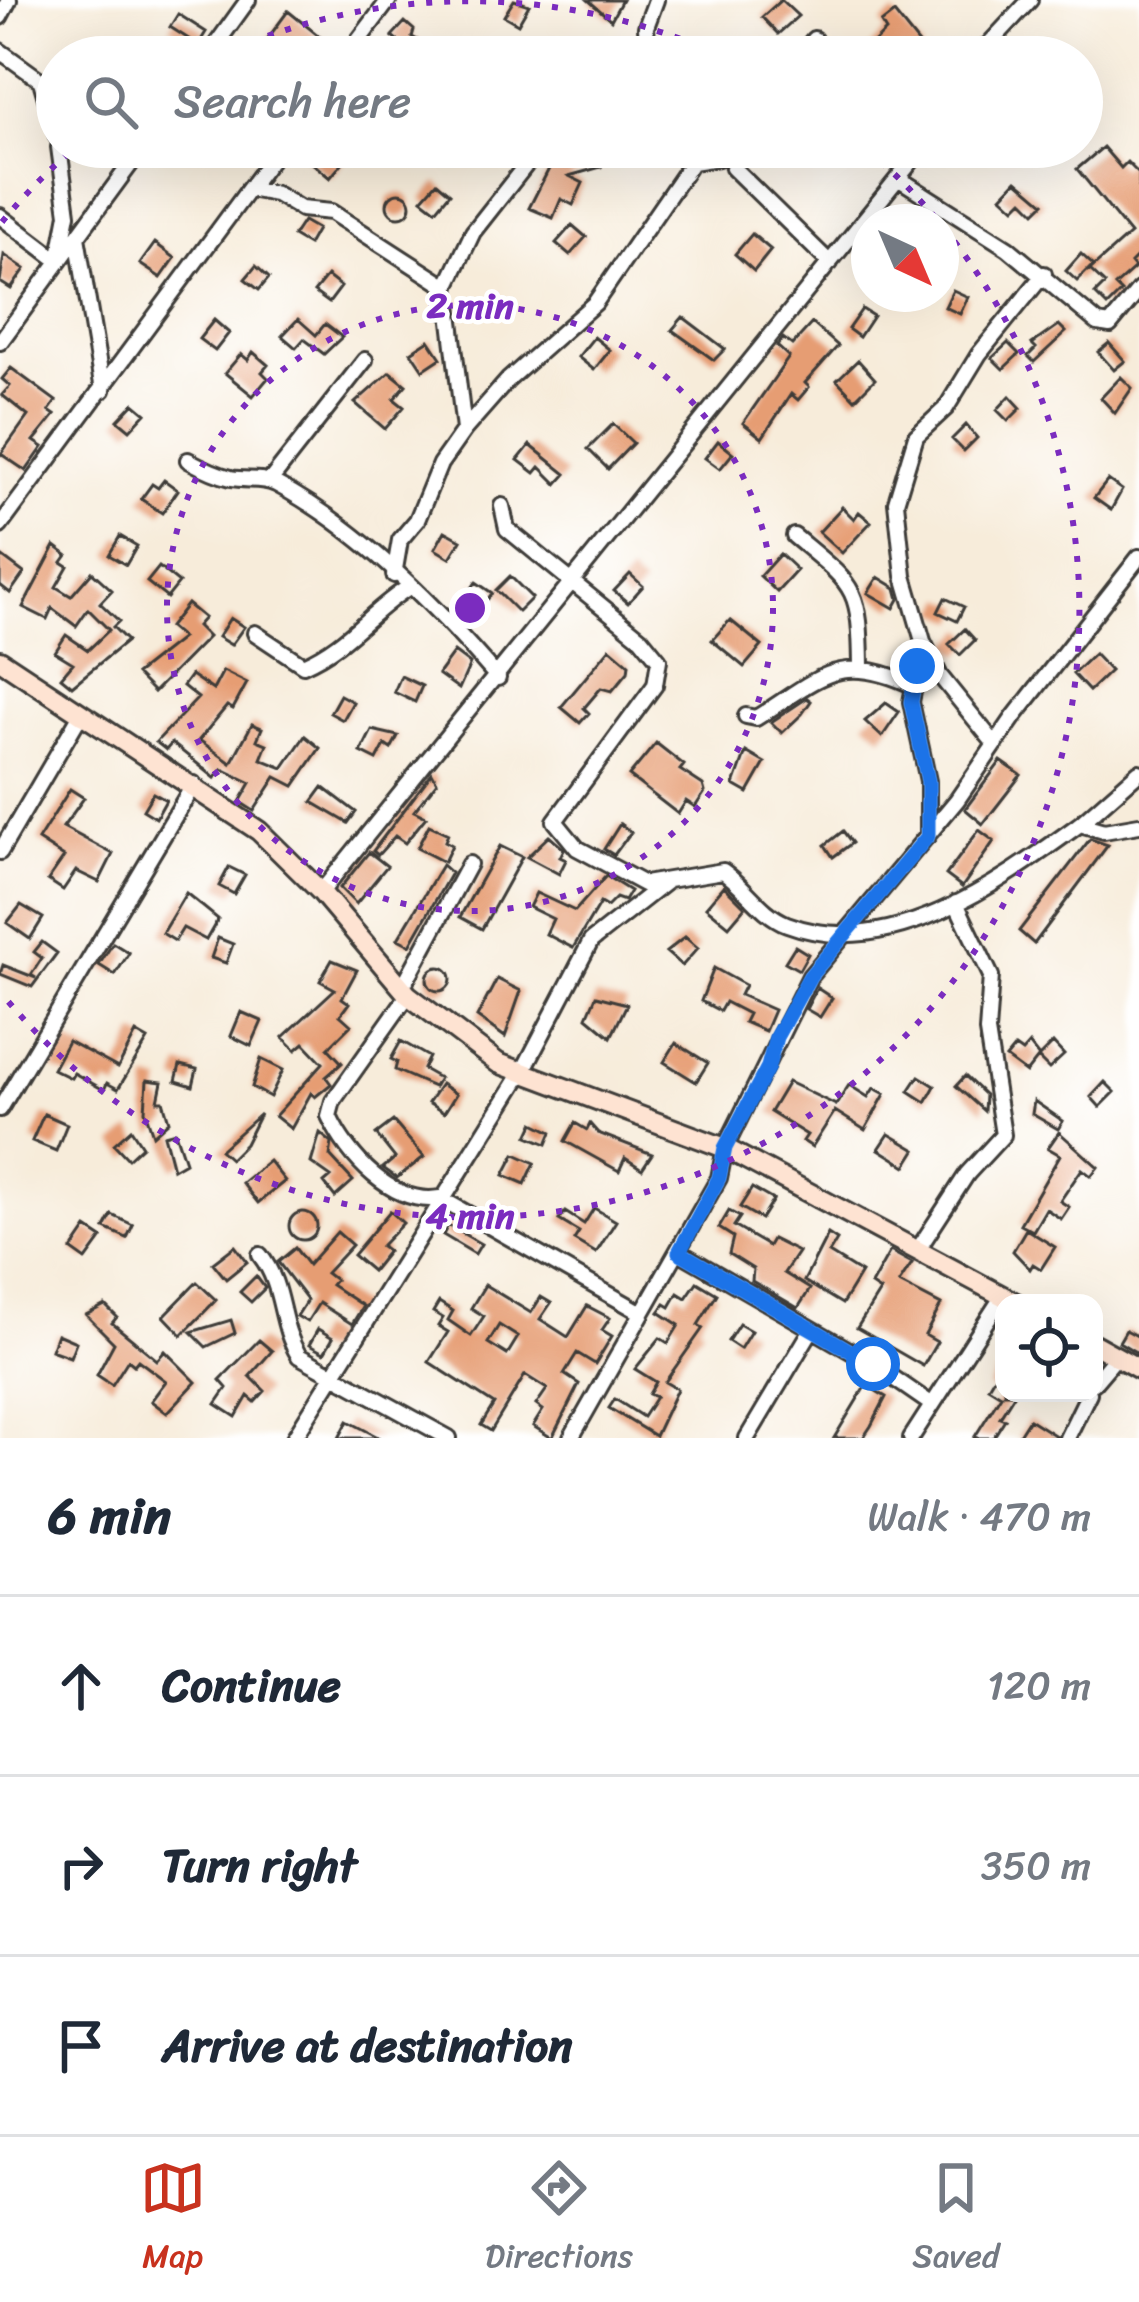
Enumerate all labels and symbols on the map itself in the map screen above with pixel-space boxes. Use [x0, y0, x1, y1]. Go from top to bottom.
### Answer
north arrow [851, 204, 959, 312]
text: 2 min [426, 274, 514, 338]
centre of rings [449, 587, 491, 629]
route end [890, 639, 944, 693]
text: 4 min [426, 1184, 515, 1248]
route start [846, 1337, 900, 1391]

